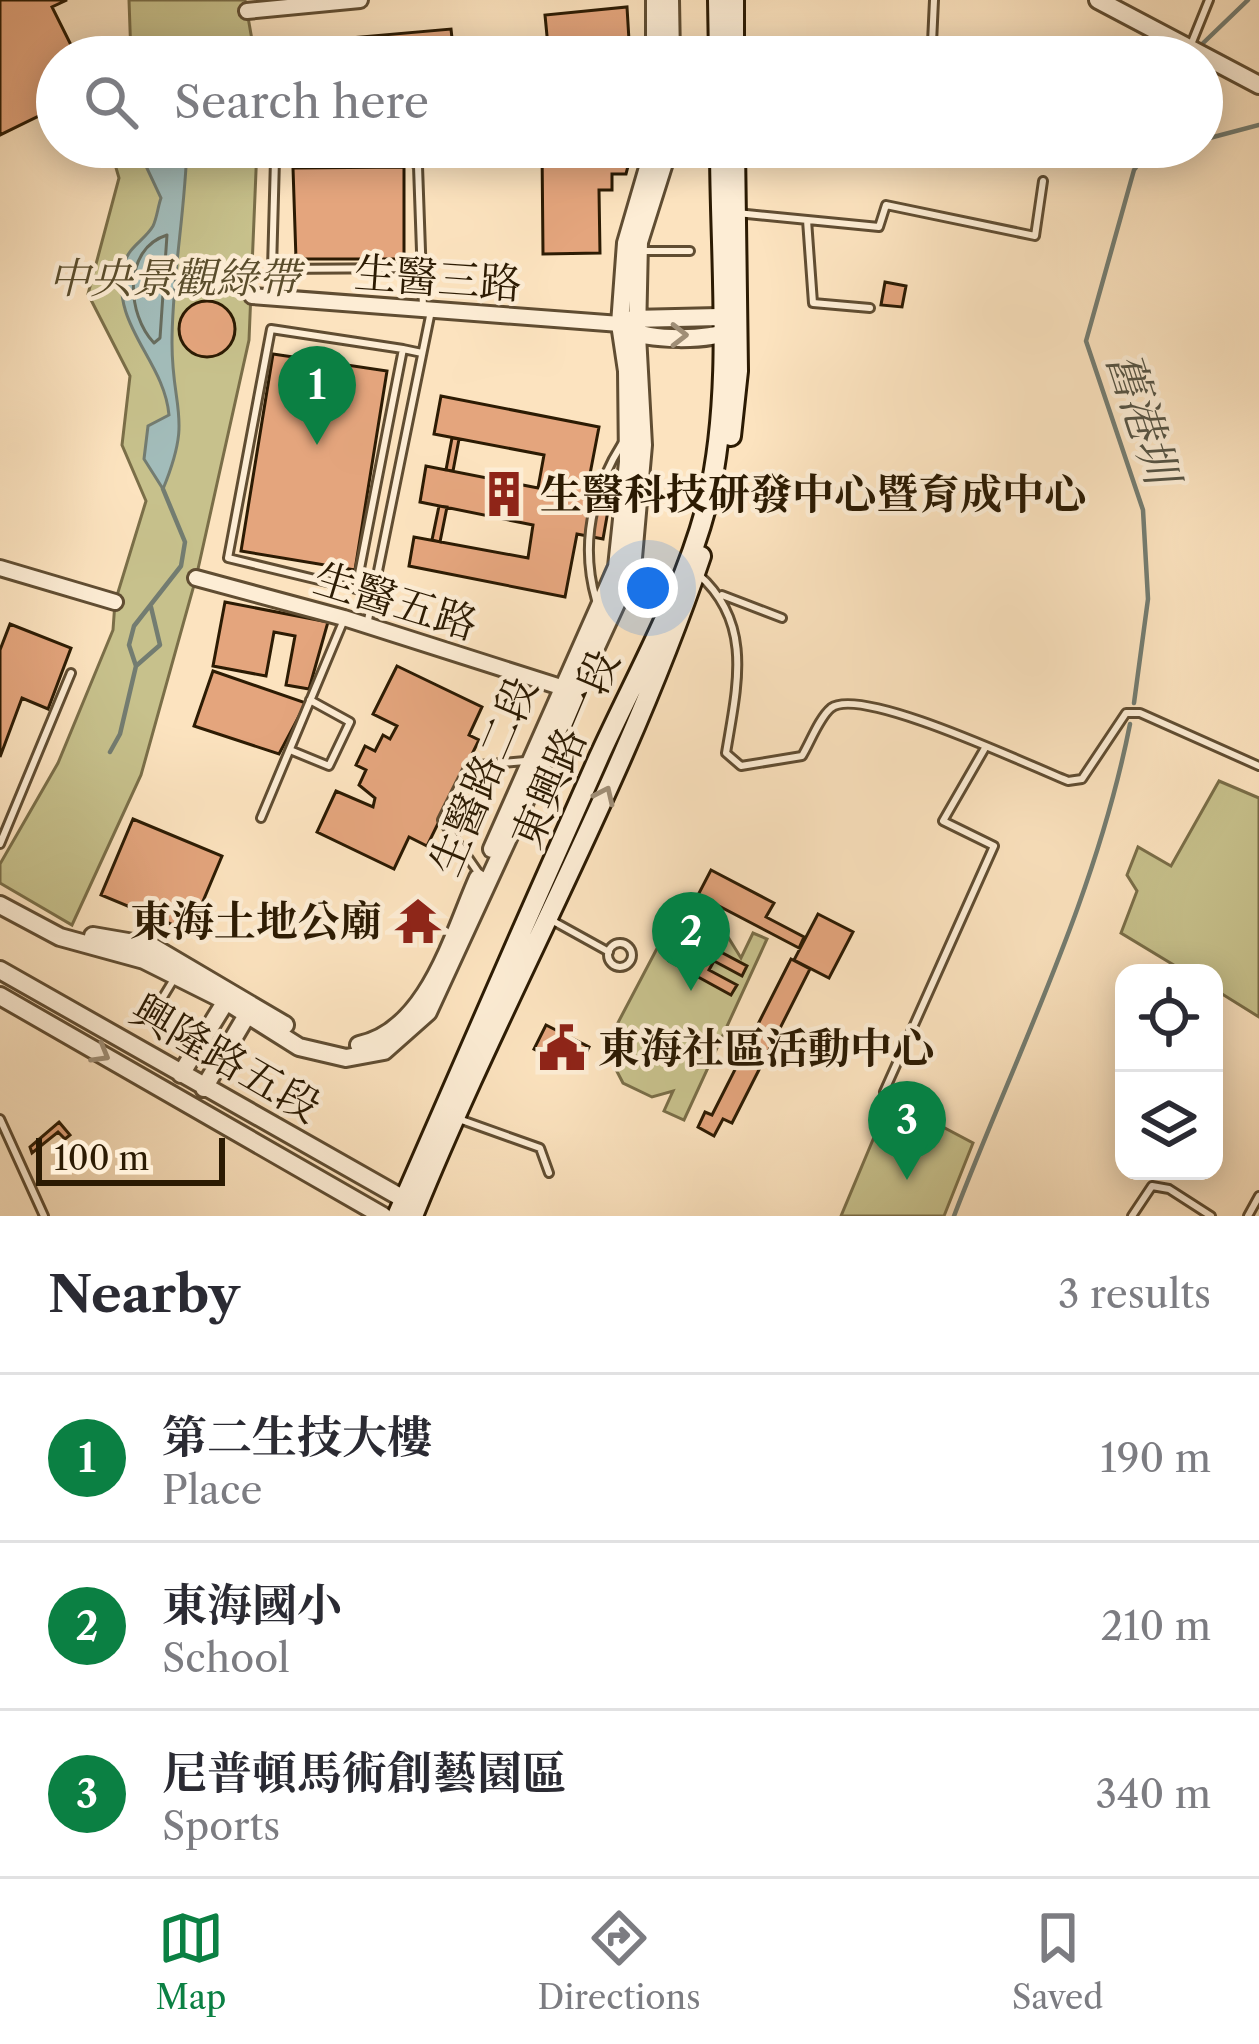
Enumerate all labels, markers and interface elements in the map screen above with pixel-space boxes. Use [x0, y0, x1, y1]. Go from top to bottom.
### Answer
search box [36, 36, 1223, 168]
icon: search [78, 69, 144, 135]
text: Search here [174, 74, 429, 130]
street label: 生醫三路 [352, 246, 524, 310]
park label: 中央景觀綠帶 [48, 252, 306, 304]
one-way arrow [671, 322, 689, 348]
water label: 舊港圳 [1096, 344, 1193, 496]
pin: 1 [278, 346, 356, 445]
place label: 生醫科技研發中心暨育成中心 [540, 468, 1086, 520]
building icon: 生醫科技研發中心暨育成中心 [479, 469, 529, 519]
street label: 生醫五路 [308, 552, 484, 650]
your location [618, 558, 678, 618]
street label: 東興路一段 [500, 642, 630, 856]
street label: 生醫路二段 [418, 669, 548, 883]
one-way arrow [591, 786, 615, 807]
pin: 2 [652, 892, 730, 991]
place label: 東海土地公廟 [130, 895, 382, 947]
temple icon: 東海土地公廟 [393, 896, 443, 946]
map controls [1115, 964, 1223, 1180]
button: locate [1115, 964, 1223, 1072]
street label: 興隆路五段 [122, 983, 330, 1133]
place label: 東海社區活動中心 [598, 1022, 934, 1074]
public building icon: 東海社區活動中心 [537, 1023, 587, 1073]
one-way arrow [89, 1039, 110, 1062]
button: layers [1115, 1072, 1223, 1180]
pin: 3 [868, 1081, 946, 1180]
scale bar [36, 1132, 225, 1185]
text: 100 m [54, 1138, 149, 1179]
text: Nearby [48, 1263, 240, 1325]
text: 3 results [1058, 1270, 1211, 1318]
text: 第二生技大樓 [162, 1409, 432, 1465]
text: 1 [78, 1434, 96, 1482]
text: 190 m [1100, 1434, 1211, 1482]
text: Place [162, 1466, 262, 1514]
text: 東海國小 [162, 1577, 342, 1633]
text: 2 [75, 1602, 99, 1650]
text: 210 m [1101, 1602, 1211, 1650]
text: School [162, 1634, 290, 1682]
text: 尼普頓馬術創藝園區 [162, 1745, 567, 1801]
text: 3 [76, 1770, 98, 1818]
text: 340 m [1096, 1770, 1211, 1818]
text: Sports [162, 1802, 280, 1850]
tab: Map [156, 1905, 226, 2018]
tab: Directions [538, 1905, 701, 2018]
tab: Saved [1012, 1905, 1103, 2018]

